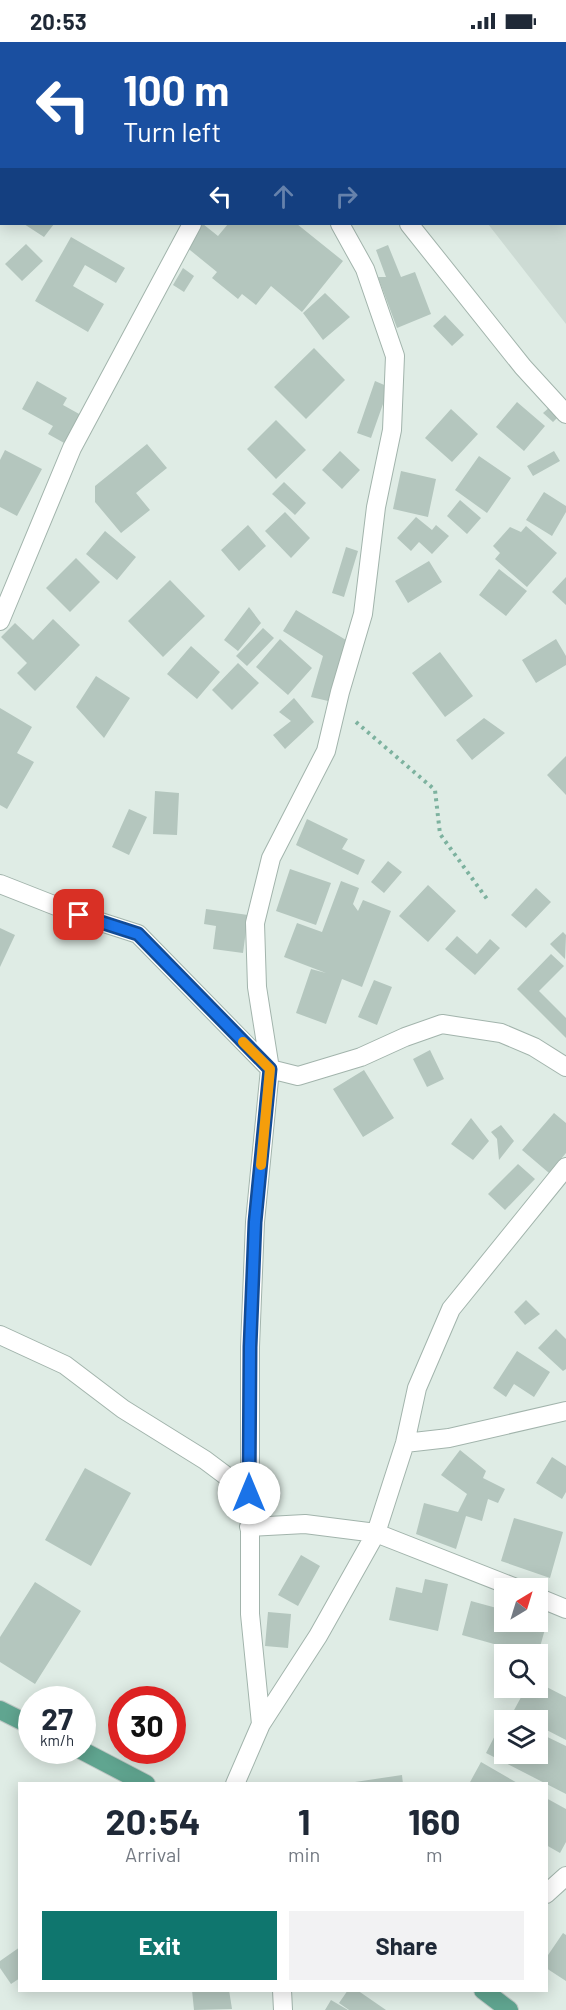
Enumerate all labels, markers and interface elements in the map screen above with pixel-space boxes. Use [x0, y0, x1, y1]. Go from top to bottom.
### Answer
text: 20:53 [30, 8, 87, 34]
text: 100 m [123, 64, 229, 114]
icon: left [24, 66, 102, 144]
text: Turn left [123, 115, 221, 147]
icon: left [204, 180, 237, 213]
icon: ahead [267, 180, 300, 213]
icon: right [330, 180, 363, 213]
pin [53, 889, 104, 940]
icon: arrive [62, 898, 95, 931]
position arrow [217, 1461, 281, 1525]
north arrow [494, 1578, 548, 1632]
map controls [494, 1578, 548, 1764]
button: search [494, 1644, 548, 1698]
speed limit sign: 30 [108, 1686, 186, 1764]
text: 27 [41, 1700, 73, 1736]
button: layers [494, 1710, 548, 1764]
text: km/h [40, 1731, 74, 1749]
text: 20:54 [106, 1799, 200, 1842]
text: 1 [298, 1799, 311, 1842]
text: 160 [408, 1799, 461, 1842]
text: Arrival [125, 1842, 181, 1866]
text: min [288, 1842, 320, 1866]
text: m [426, 1842, 442, 1866]
button: Exit [42, 1911, 277, 1980]
button: Share [289, 1911, 524, 1980]

